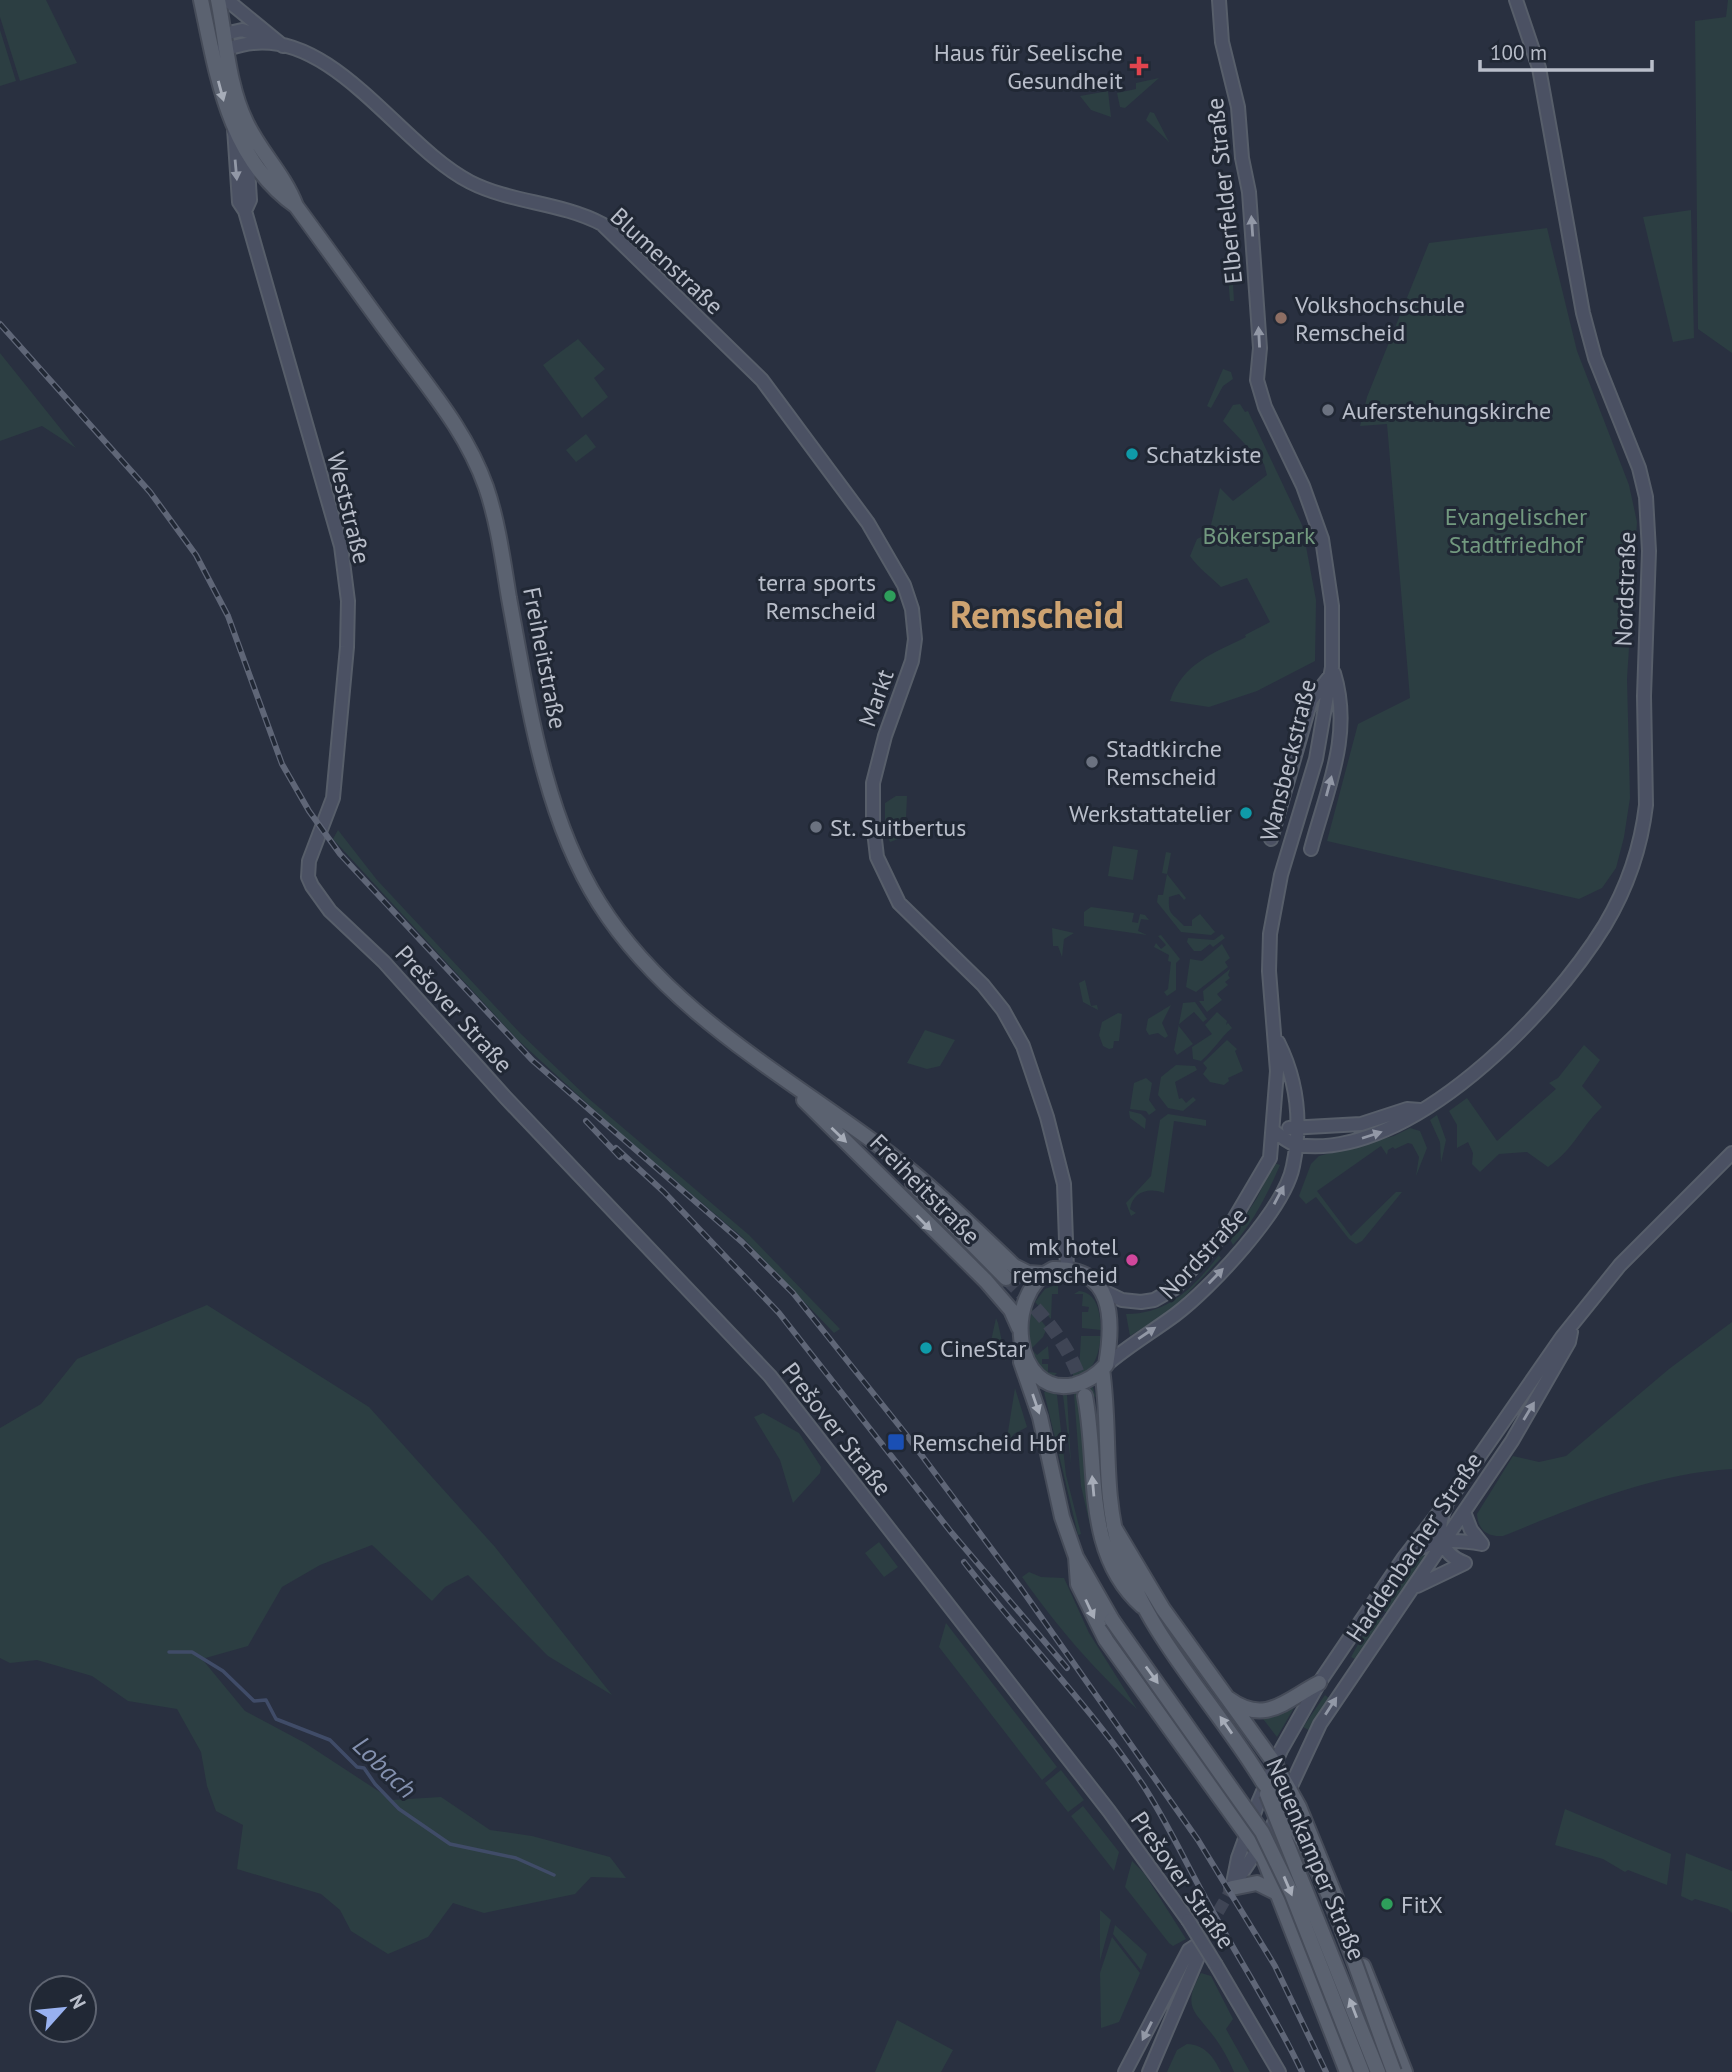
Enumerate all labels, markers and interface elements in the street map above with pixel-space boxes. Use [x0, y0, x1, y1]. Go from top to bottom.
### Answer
scale bar [1480, 28, 1652, 72]
place label: Haus für Seelische Gesundheit [934, 37, 1123, 96]
text: 100 m [1490, 39, 1547, 66]
marker: Haus für Seelische Gesundheit [1129, 56, 1149, 76]
one-way arrow [216, 81, 226, 102]
street label: Elberfelder Straße [1199, 96, 1249, 286]
one-way arrow [231, 159, 242, 181]
street label: Blumenstraße [604, 201, 730, 321]
one-way arrow [1246, 215, 1257, 237]
place label: Volkshochschule Remscheid [1294, 289, 1465, 348]
marker: Volkshochschule Remscheid [1273, 310, 1289, 326]
one-way arrow [1253, 326, 1264, 348]
place label: Auferstehungskirche [1342, 395, 1551, 426]
marker: Auferstehungskirche [1320, 402, 1336, 418]
place label: Schatzkiste [1146, 439, 1262, 470]
marker: Schatzkiste [1124, 446, 1140, 462]
street label: Weststraße [320, 449, 378, 567]
park label: Evangelischer Stadtfriedhof [1445, 501, 1587, 560]
park label: Bökerspark [1202, 520, 1316, 551]
street label: Nordstraße [1608, 531, 1642, 647]
place label: terra sports Remscheid [758, 567, 876, 626]
street label: Freiheitstraße [516, 584, 574, 732]
marker: terra sports Remscheid [882, 588, 898, 604]
district label: Remscheid [950, 589, 1124, 638]
street label: Markt [851, 665, 901, 731]
street label: Wansbeckstraße [1253, 676, 1323, 844]
place label: Stadtkirche Remscheid [1106, 733, 1222, 792]
marker: Stadtkirche Remscheid [1084, 754, 1100, 770]
one-way arrow [1324, 775, 1334, 796]
place label: Werkstattatelier [1069, 798, 1232, 829]
marker: Werkstattatelier [1238, 805, 1254, 821]
place label: St. Suitbertus [830, 812, 966, 843]
marker: St. Suitbertus [808, 819, 824, 835]
street label: Prešover Straße [389, 939, 519, 1079]
one-way arrow [830, 1126, 847, 1142]
street label: Freiheitstraße [863, 1127, 987, 1251]
one-way arrow [1361, 1129, 1382, 1139]
one-way arrow [1273, 1185, 1285, 1205]
street label: Nordstraße [1153, 1200, 1253, 1306]
one-way arrow [916, 1214, 933, 1231]
place label: mk hotel remscheid [1013, 1231, 1118, 1290]
marker: mk hotel remscheid [1124, 1252, 1140, 1268]
one-way arrow [1207, 1268, 1224, 1285]
one-way arrow [1138, 1327, 1157, 1340]
place label: CineStar [940, 1333, 1026, 1364]
marker: CineStar [918, 1340, 934, 1356]
street label: Prešover Straße [775, 1356, 899, 1502]
one-way arrow [1031, 1393, 1042, 1414]
one-way arrow [1523, 1402, 1535, 1421]
place label: Remscheid Hbf [912, 1427, 1067, 1458]
marker: Remscheid Hbf [886, 1432, 906, 1452]
street label: Haddenbacher Straße [1339, 1446, 1489, 1648]
one-way arrow [1087, 1475, 1098, 1497]
one-way arrow [1084, 1599, 1095, 1619]
one-way arrow [1144, 1666, 1158, 1684]
one-way arrow [1324, 1696, 1337, 1715]
one-way arrow [1219, 1716, 1233, 1734]
water label: Lobach [346, 1729, 424, 1805]
street label: Neuenkamper Straße [1259, 1753, 1373, 1965]
street label: Prešover Straße [1124, 1805, 1242, 1955]
one-way arrow [1283, 1876, 1294, 1897]
place label: FitX [1401, 1889, 1443, 1920]
marker: FitX [1379, 1896, 1395, 1912]
north arrow [28, 1974, 98, 2044]
text: N [65, 1990, 92, 2012]
one-way arrow [1348, 1998, 1359, 2019]
one-way arrow [1141, 2021, 1153, 2041]

